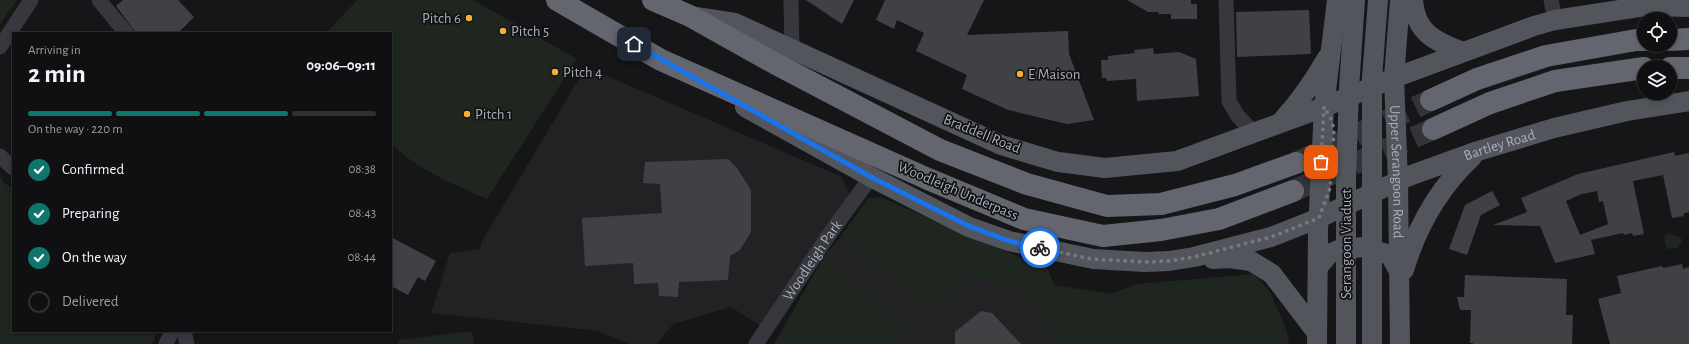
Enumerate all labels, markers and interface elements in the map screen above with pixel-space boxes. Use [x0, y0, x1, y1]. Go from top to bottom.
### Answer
place label: Pitch 6 [422, 11, 461, 26]
map controls [1637, 12, 1677, 100]
button: locate [1637, 12, 1677, 52]
marker: Pitch 6 [464, 13, 474, 23]
place label: Pitch 5 [511, 24, 549, 39]
marker: Pitch 5 [498, 26, 508, 36]
pin [617, 27, 651, 61]
icon: home [623, 33, 645, 55]
text: Arriving in [28, 44, 81, 57]
text: 09:06–09:11 [306, 58, 376, 73]
button: layers [1637, 60, 1677, 100]
text: 2 min [28, 61, 86, 87]
place label: Pitch 4 [563, 65, 602, 80]
marker: Pitch 4 [550, 67, 560, 77]
place label: E Maison [1028, 67, 1080, 82]
marker: E Maison [1015, 69, 1025, 79]
street label: Upper Serangoon Road [1388, 105, 1406, 239]
place label: Pitch 1 [475, 107, 512, 122]
marker: Pitch 1 [462, 109, 472, 119]
street label: Braddell Road [941, 112, 1023, 156]
text: On the way · 220 m [28, 123, 123, 136]
street label: Bartley Road [1462, 127, 1537, 163]
pin [1304, 145, 1338, 179]
icon: bag [1310, 151, 1332, 173]
icon: check [28, 159, 50, 181]
street label: Woodleigh Underpass [896, 159, 1020, 223]
text: Confirmed [62, 162, 124, 177]
text: 08:38 [348, 163, 376, 176]
street label: Serangoon Viaduct [1339, 189, 1354, 299]
icon: check [28, 203, 50, 225]
text: Preparing [62, 206, 119, 221]
text: 08:43 [348, 207, 376, 220]
street label: Woodleigh Park [780, 217, 845, 303]
courier [1020, 228, 1060, 268]
icon: bike [1029, 237, 1051, 259]
icon: check [28, 247, 50, 269]
text: On the way [62, 250, 127, 265]
text: 08:44 [347, 251, 376, 264]
text: Delivered [62, 294, 119, 309]

